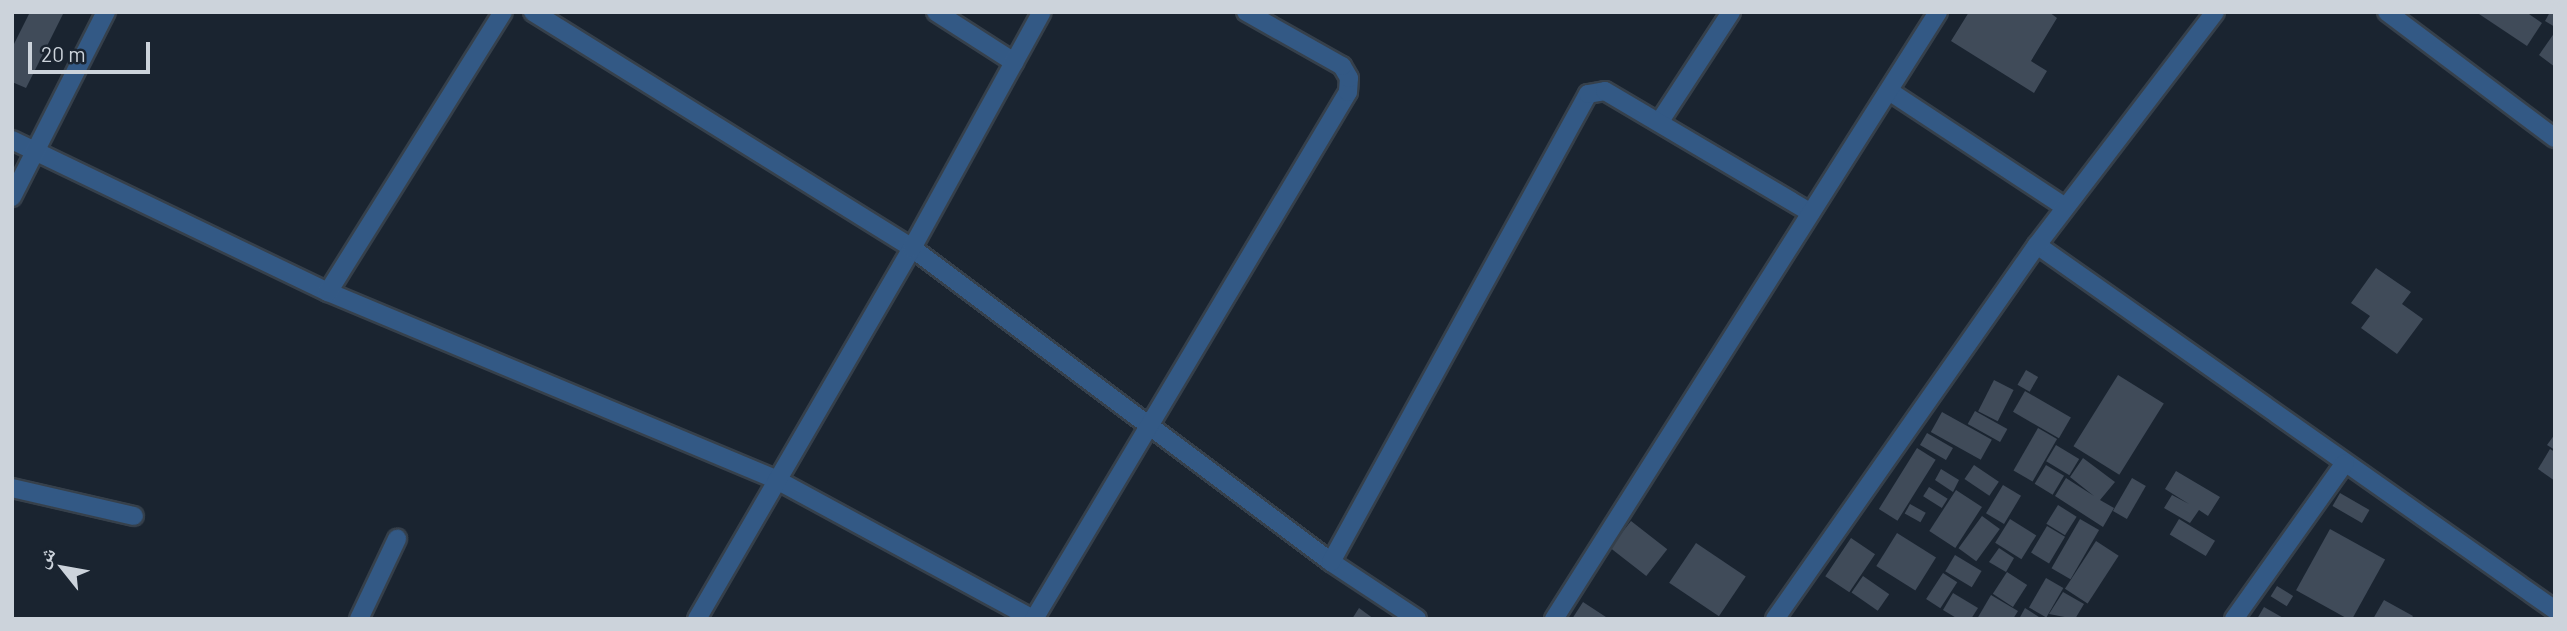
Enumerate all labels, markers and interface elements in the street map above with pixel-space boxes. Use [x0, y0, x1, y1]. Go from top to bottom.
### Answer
scale bar [32, 28, 154, 72]
text: 20 m [41, 41, 86, 66]
north arrow [28, 533, 98, 603]
text: ش [30, 542, 60, 572]

